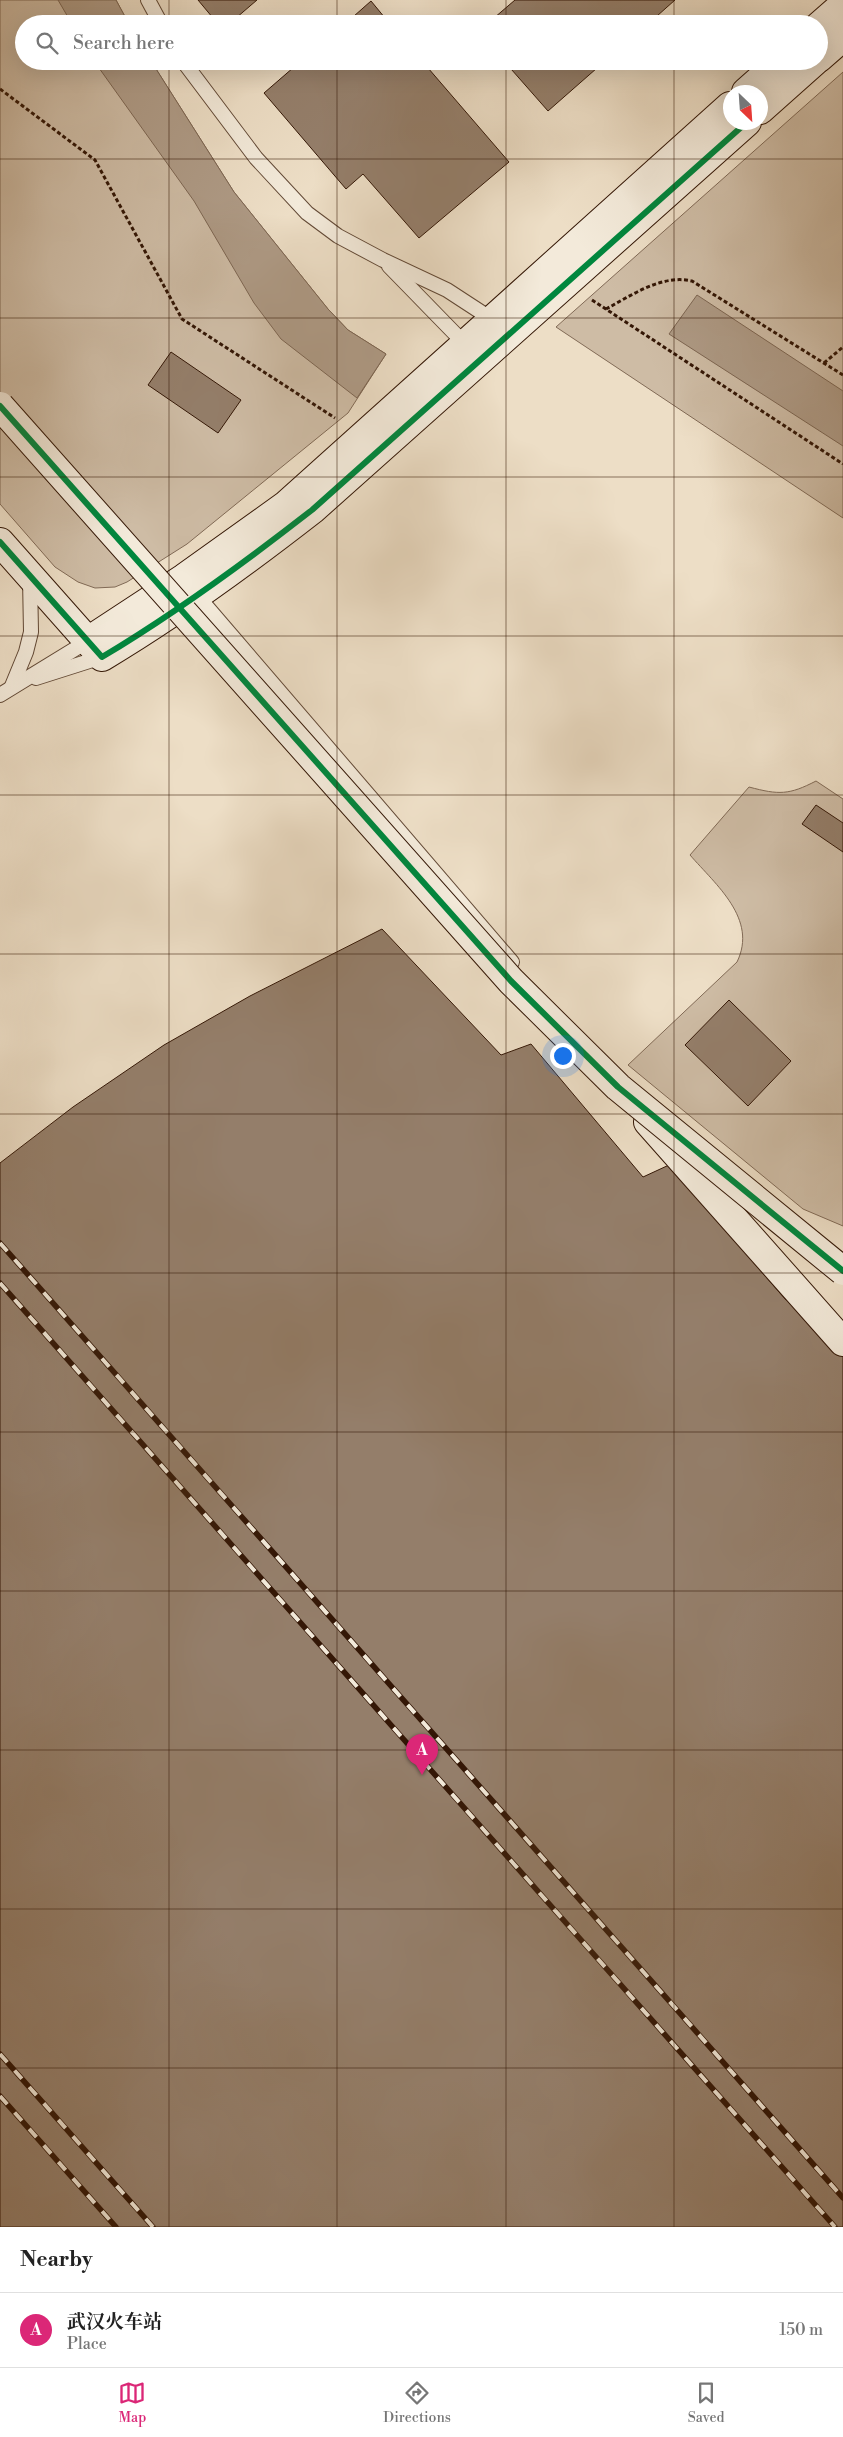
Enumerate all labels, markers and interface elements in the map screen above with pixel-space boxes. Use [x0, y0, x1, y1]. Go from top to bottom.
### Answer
search box [15, 15, 828, 70]
icon: search [33, 29, 61, 57]
text: Search here [73, 31, 174, 55]
north arrow [723, 85, 768, 130]
your location [550, 1043, 576, 1069]
pin: A [406, 1734, 438, 1775]
text: Nearby [20, 2247, 93, 2273]
text: 武汉火车站 [67, 2310, 162, 2334]
text: A [30, 2320, 42, 2340]
text: 150 m [779, 2320, 823, 2340]
text: Place [67, 2334, 107, 2354]
tab: Map [118, 2379, 146, 2427]
tab: Directions [383, 2379, 451, 2427]
tab: Saved [688, 2379, 725, 2427]

